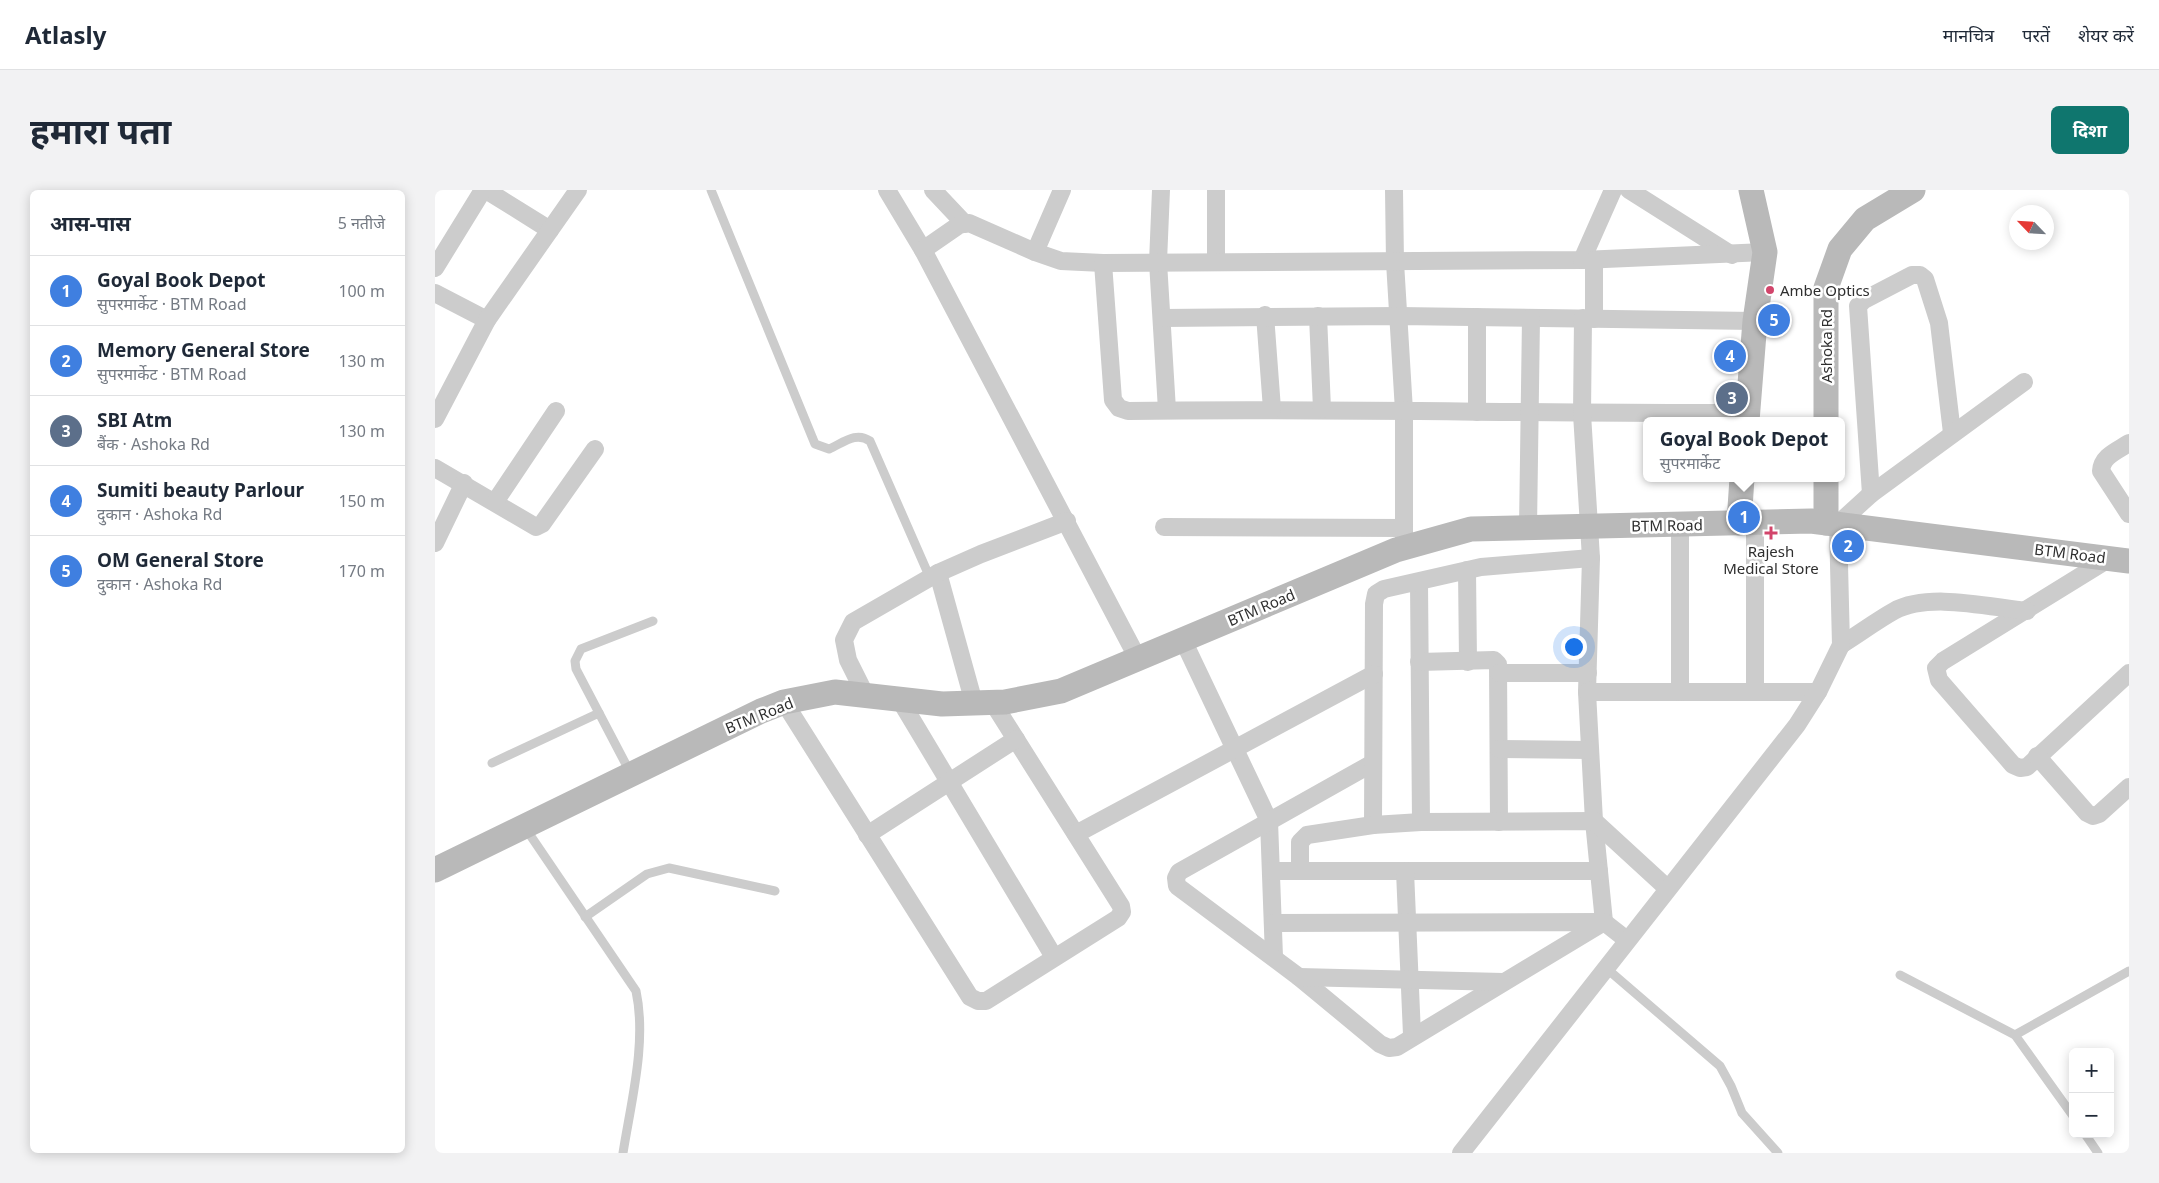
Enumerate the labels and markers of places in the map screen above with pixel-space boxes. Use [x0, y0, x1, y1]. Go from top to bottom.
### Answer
place label: Ambe Optics [1780, 280, 1870, 300]
marker: Ambe Optics [1764, 284, 1776, 296]
pin: 5 [1758, 301, 1790, 339]
pin: 4 [1714, 337, 1746, 375]
pin: 3 [1716, 379, 1748, 417]
pin: 1 [1728, 498, 1760, 536]
marker: Rajesh Medical Store [1764, 526, 1778, 540]
pin: 2 [1832, 527, 1864, 565]
place label: Rajesh Medical Store [1723, 541, 1819, 578]

